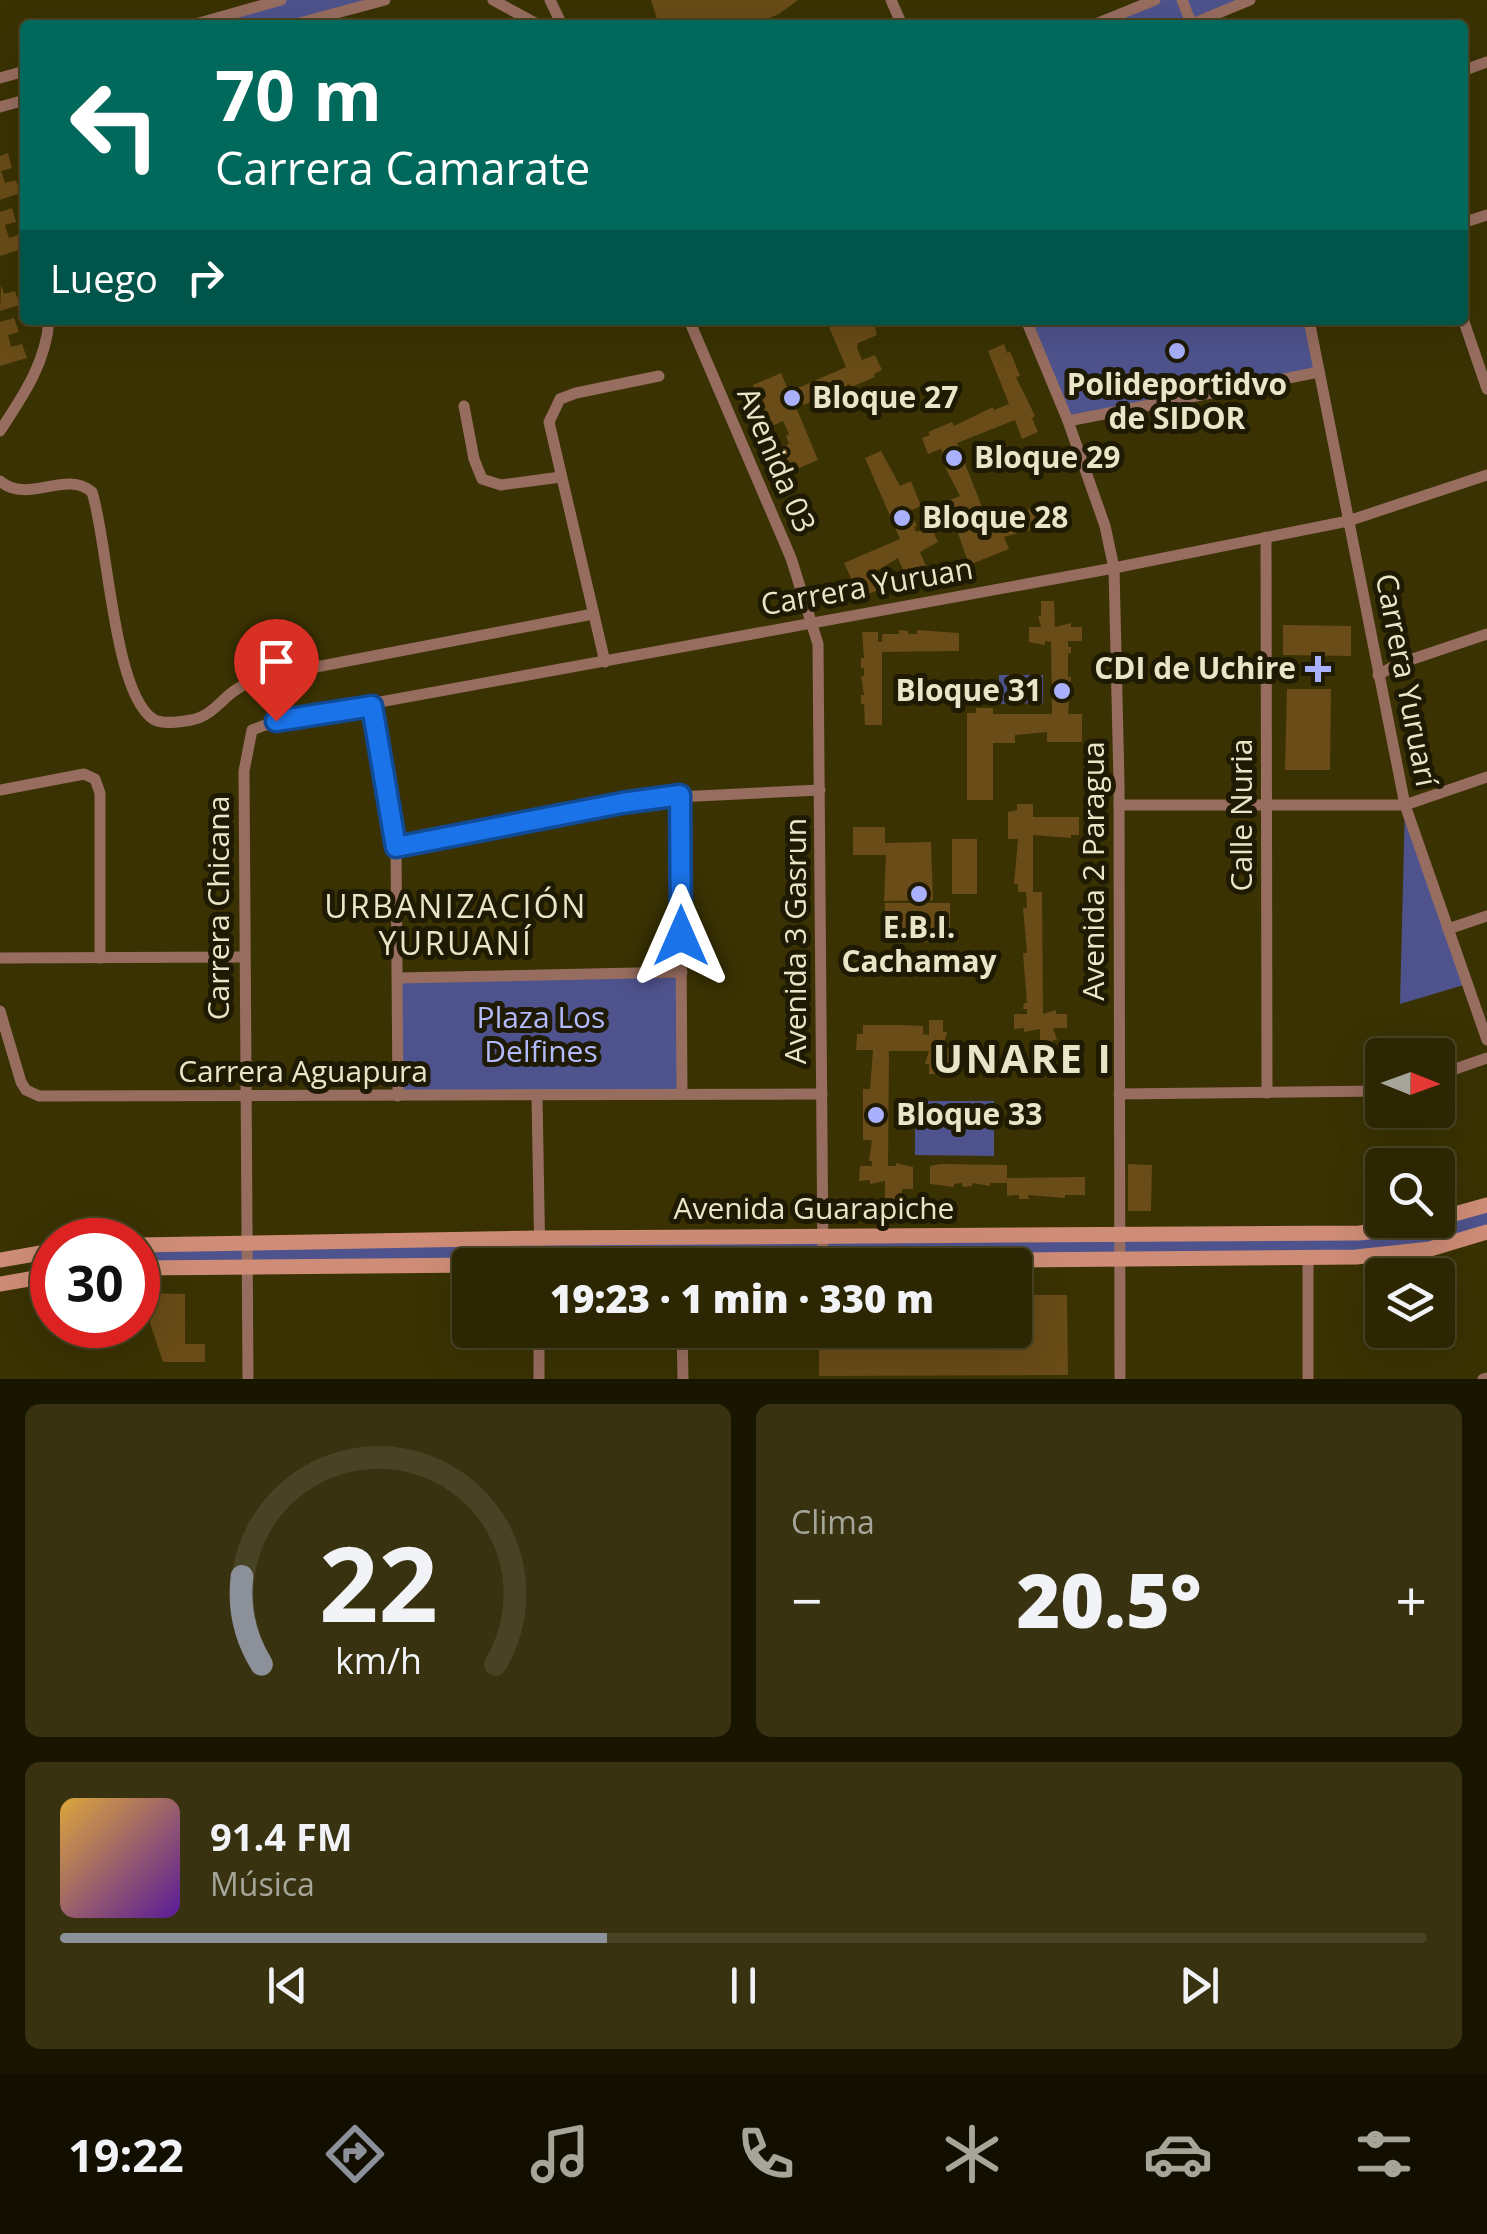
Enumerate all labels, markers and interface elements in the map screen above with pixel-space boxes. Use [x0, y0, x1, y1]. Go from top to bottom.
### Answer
text: 70 m [215, 46, 382, 142]
icon: left [50, 60, 180, 190]
text: Carrera Camarate [215, 137, 590, 198]
icon: right [178, 250, 233, 305]
text: Luego [50, 252, 158, 304]
marker: Polideportidvo de SIDOR [1166, 340, 1188, 362]
place label: Polideportidvo de SIDOR [1067, 363, 1287, 438]
place label: Bloque 27 [812, 376, 958, 417]
street label: Avenida 03 [728, 381, 826, 538]
marker: Bloque 27 [781, 387, 803, 409]
place label: Bloque 29 [974, 436, 1120, 477]
marker: Bloque 29 [943, 447, 965, 469]
place label: Bloque 28 [922, 496, 1068, 537]
marker: Bloque 28 [891, 507, 913, 529]
street label: Carrera Yuruan [758, 547, 976, 624]
street label: Carrera Yuruarí [1367, 570, 1448, 791]
pin [234, 619, 319, 722]
icon: arrive [249, 634, 304, 689]
place label: CDI de Uchire [1094, 647, 1296, 688]
marker: CDI de Uchire [1305, 656, 1331, 682]
place label: Bloque 31 [896, 669, 1042, 710]
marker: Bloque 31 [1051, 680, 1073, 702]
street label: Calle Nuria [1220, 739, 1261, 891]
street label: Avenida 2 Paragua [1072, 741, 1113, 1001]
street label: Carrera Chicana [197, 796, 238, 1020]
street label: Avenida 3 Gasrun [774, 818, 815, 1064]
marker: E.B.I. Cachamay [908, 883, 930, 905]
district label: URBANIZACIÓN YURUANÍ [324, 884, 588, 964]
position arrow [629, 884, 733, 988]
place label: E.B.I. Cachamay [841, 906, 997, 981]
park label: Plaza Los Delfines [477, 996, 605, 1071]
district label: UNARE I [933, 1030, 1113, 1085]
north arrow [1365, 1038, 1455, 1128]
map controls [1365, 1038, 1455, 1348]
street label: Carrera Aguapura [178, 1050, 428, 1091]
place label: Bloque 33 [896, 1093, 1042, 1134]
marker: Bloque 33 [865, 1104, 887, 1126]
button: search [1365, 1148, 1455, 1238]
street label: Avenida Guarapiche [674, 1187, 954, 1228]
speed limit sign: 30 [30, 1218, 160, 1348]
button: layers [1365, 1258, 1455, 1348]
text: 19:23 · 1 min · 330 m [550, 1272, 934, 1324]
text: Clima [791, 1500, 875, 1543]
text: 22 [319, 1511, 437, 1652]
text: 20.5° [1016, 1548, 1202, 1650]
text: − [791, 1562, 822, 1637]
text: + [1396, 1562, 1427, 1637]
text: km/h [335, 1636, 421, 1684]
text: 91.4 FM [210, 1810, 353, 1862]
text: Música [210, 1862, 315, 1905]
icon: previous [260, 1958, 315, 2013]
icon: pause [716, 1958, 771, 2013]
icon: next [1172, 1958, 1227, 2013]
icon: directions [320, 2119, 390, 2189]
icon: music [525, 2119, 595, 2189]
icon: phone [731, 2119, 801, 2189]
icon: climate [937, 2119, 1007, 2189]
icon: car [1143, 2119, 1213, 2189]
icon: filters [1349, 2119, 1419, 2189]
text: 19:22 [68, 2124, 184, 2185]

